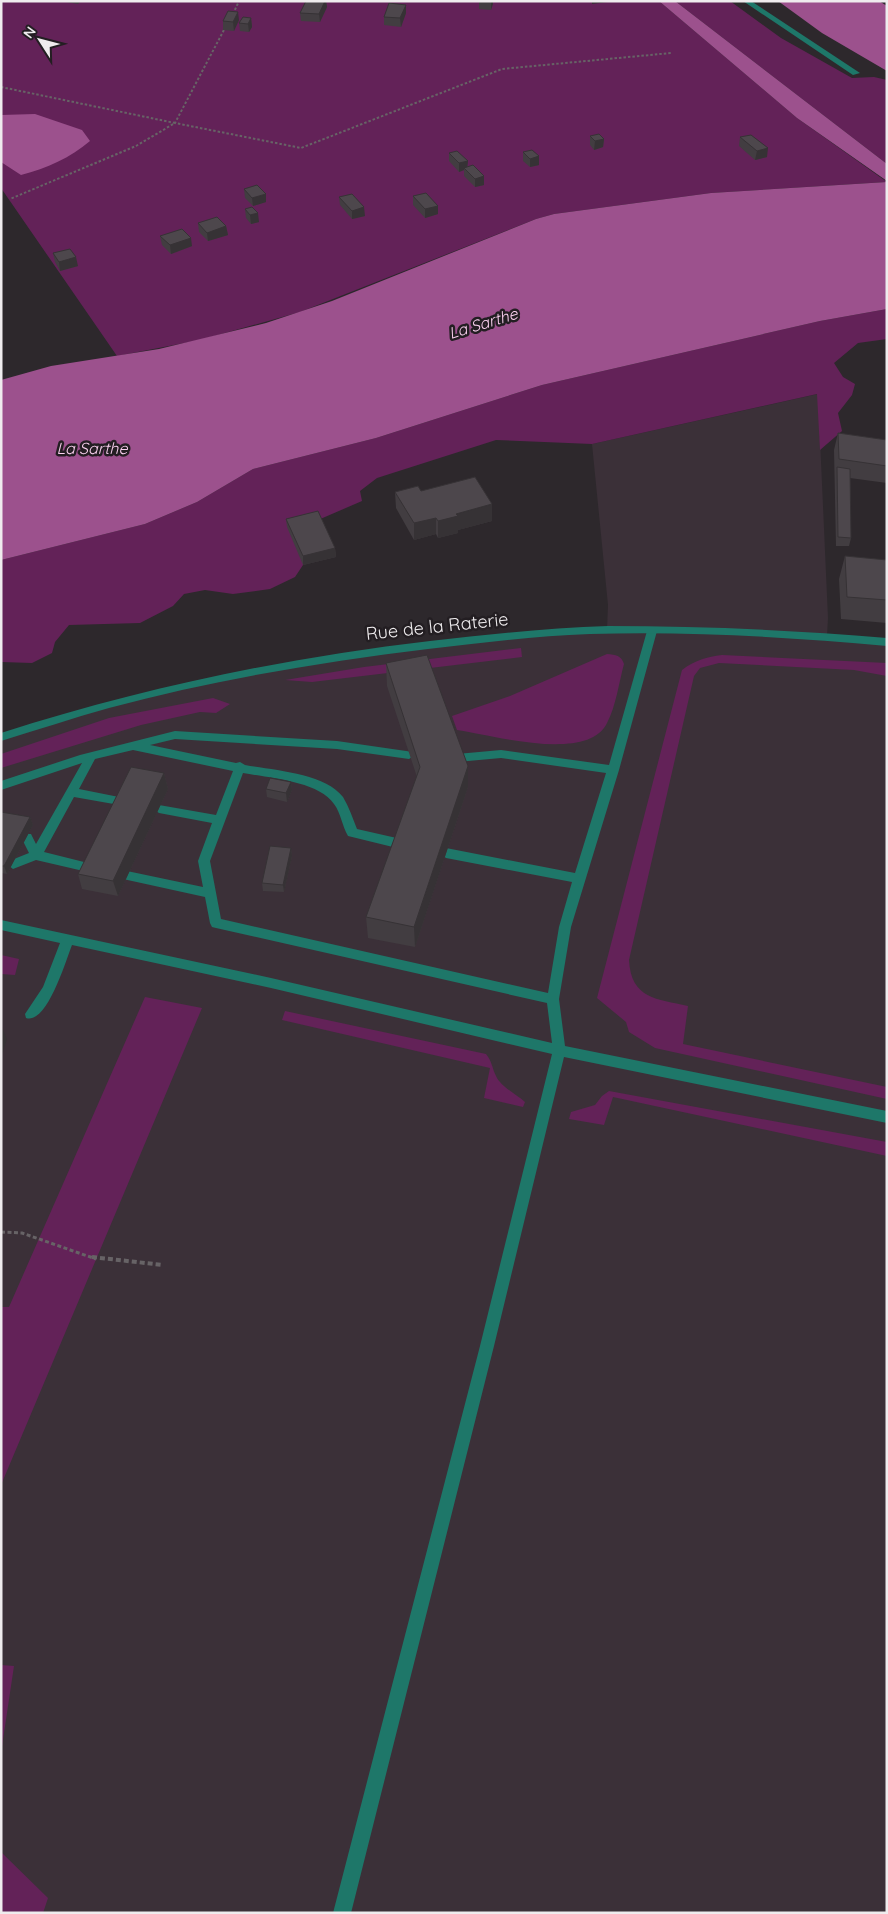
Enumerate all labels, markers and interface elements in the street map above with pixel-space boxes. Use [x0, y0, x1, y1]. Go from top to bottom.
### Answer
north arrow [15, 15, 65, 65]
text: N [19, 23, 40, 42]
water label: La Sarthe [446, 303, 521, 343]
water label: La Sarthe [57, 438, 128, 458]
street label: Rue de la Raterie [365, 607, 509, 645]

